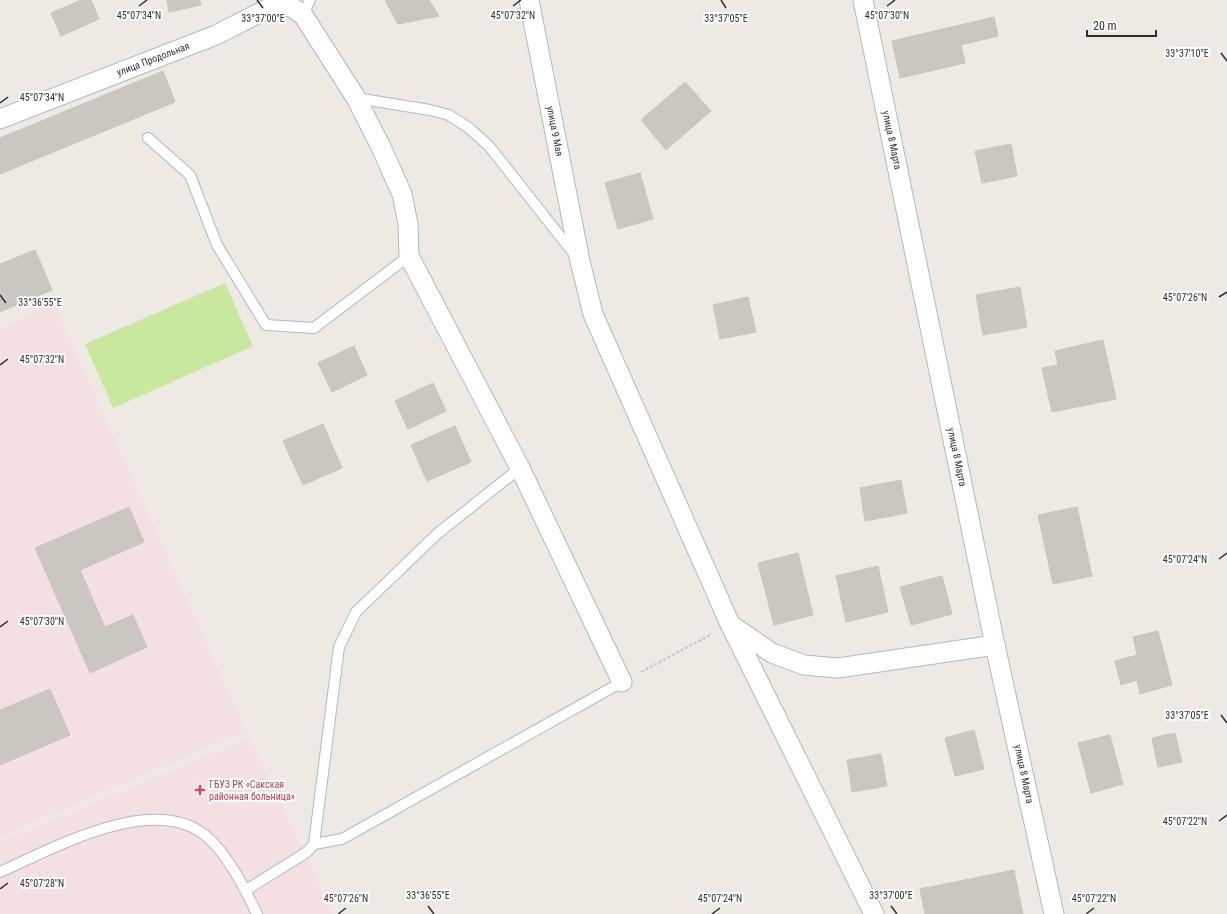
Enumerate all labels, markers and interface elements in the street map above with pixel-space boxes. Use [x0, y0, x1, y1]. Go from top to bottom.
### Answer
text: 45°07'34"N [117, 10, 161, 21]
text: 45°07'32"N [491, 10, 535, 21]
text: 45°07'30"N [865, 10, 909, 21]
scale bar [1087, 12, 1156, 38]
text: 33°37'00"E [241, 13, 285, 24]
text: 33°37'05"E [704, 13, 748, 24]
text: 20 m [1093, 19, 1117, 33]
street label: улица Продольная [115, 40, 191, 78]
text: 33°37'10"E [1165, 48, 1209, 59]
text: 45°07'34"N [20, 92, 64, 103]
street label: улица 9 Мая [545, 105, 565, 157]
street label: улица 8 Марта [880, 110, 904, 170]
text: 45°07'26"N [1163, 292, 1207, 303]
text: 33°36'55"E [18, 297, 62, 308]
text: 45°07'32"N [20, 354, 64, 365]
street label: улица 8 Марта [945, 427, 969, 487]
text: 45°07'24"N [1163, 554, 1207, 565]
text: 45°07'30"N [20, 616, 64, 627]
text: 33°37'05"E [1165, 710, 1209, 721]
street label: улица 8 Марта [1012, 744, 1036, 804]
place label: ГБУЗ РК «Сакская районная больница» [209, 779, 295, 802]
marker: ГБУЗ РК «Сакская районная больница» [194, 784, 206, 796]
text: 45°07'22"N [1163, 816, 1207, 827]
text: 45°07'28"N [20, 878, 64, 889]
text: 33°36'55"E [406, 890, 450, 901]
text: 33°37'00"E [869, 890, 913, 901]
text: 45°07'26"N [324, 893, 368, 904]
text: 45°07'24"N [698, 893, 742, 904]
text: 45°07'22"N [1072, 893, 1116, 904]

